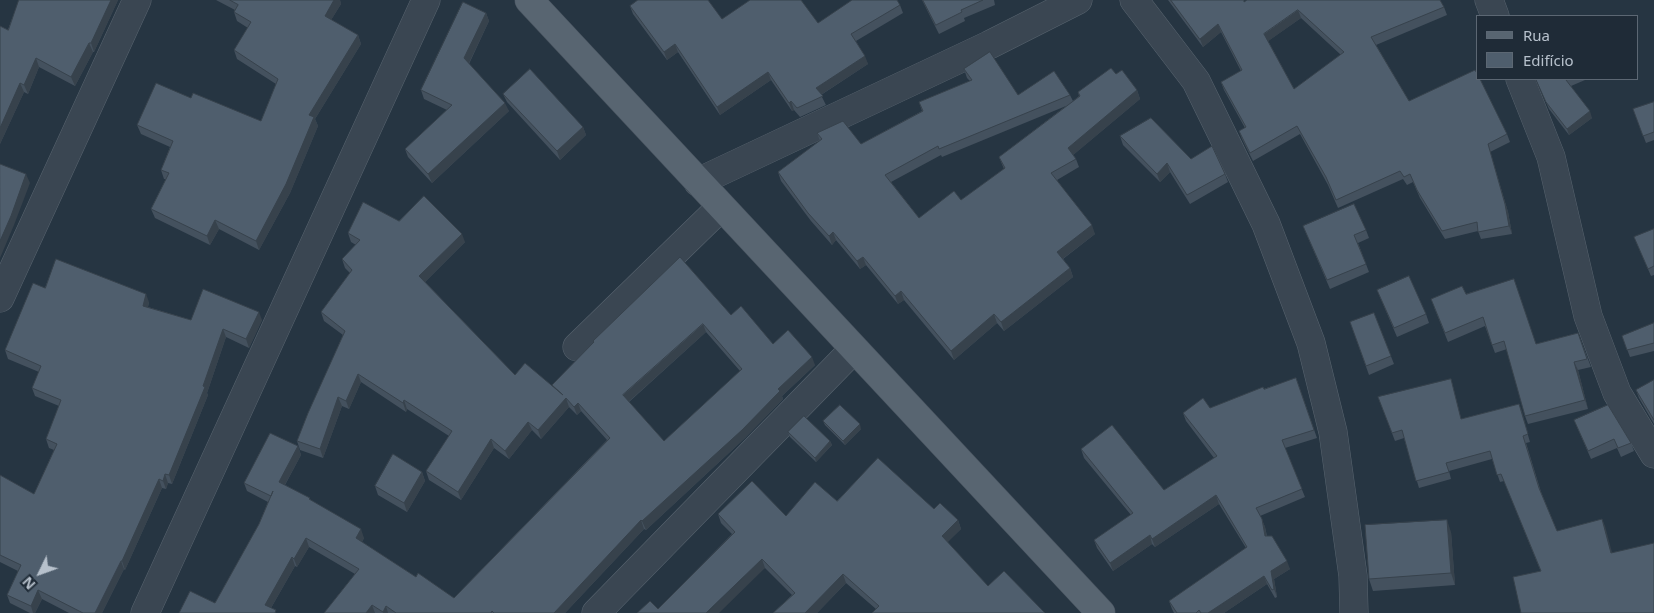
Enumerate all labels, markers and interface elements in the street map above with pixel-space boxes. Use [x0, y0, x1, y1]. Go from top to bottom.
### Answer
legend [1476, 15, 1639, 80]
text: Rua [1523, 25, 1550, 45]
text: Edifício [1523, 50, 1574, 70]
north arrow [15, 548, 65, 598]
text: N [18, 573, 39, 594]

